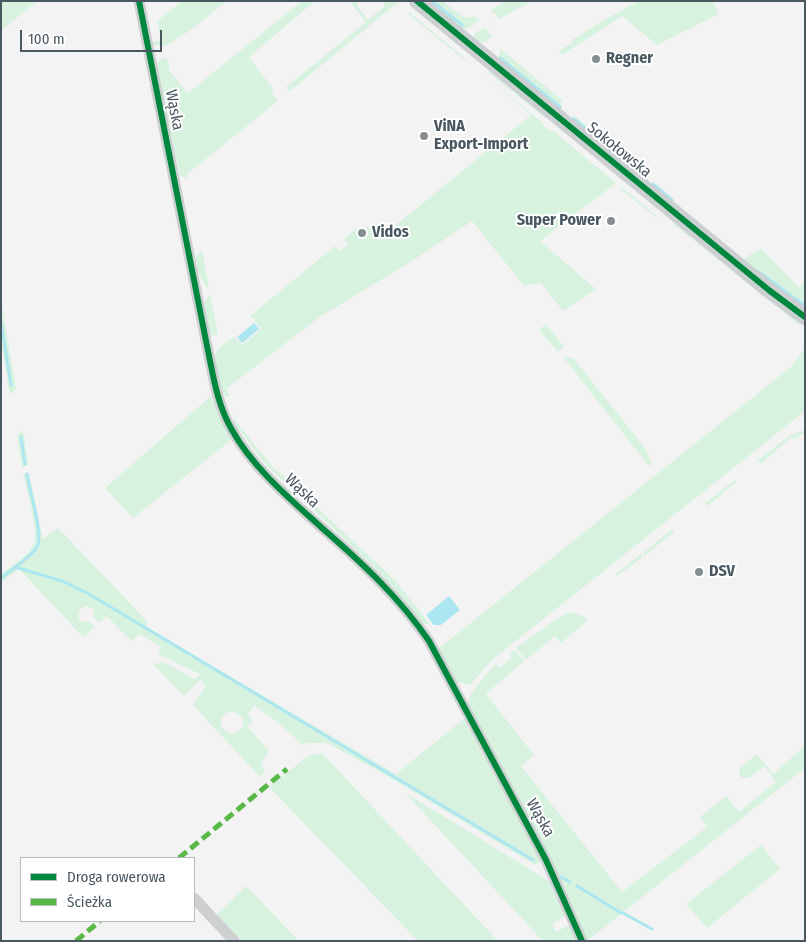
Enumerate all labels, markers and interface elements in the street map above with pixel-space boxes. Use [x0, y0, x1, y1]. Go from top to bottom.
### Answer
scale bar [22, 20, 165, 52]
text: 100 m [28, 30, 65, 48]
place label: Regner [606, 49, 653, 69]
marker: Regner [590, 53, 602, 65]
street label: Wąska [161, 88, 187, 132]
place label: ViNA Export-Import [434, 117, 528, 155]
street label: Sokołowska [583, 118, 655, 182]
marker: ViNA Export-Import [418, 130, 430, 142]
place label: Super Power [517, 211, 601, 231]
marker: Super Power [605, 215, 617, 227]
place label: Vidos [372, 223, 409, 243]
marker: Vidos [356, 227, 368, 239]
street label: Wąska [281, 470, 323, 512]
place label: DSV [709, 562, 735, 582]
marker: DSV [693, 566, 705, 578]
street label: Wąska [522, 795, 558, 841]
legend [20, 857, 195, 922]
text: Droga rowerowa [67, 868, 166, 886]
text: Ścieżka [67, 893, 112, 911]

